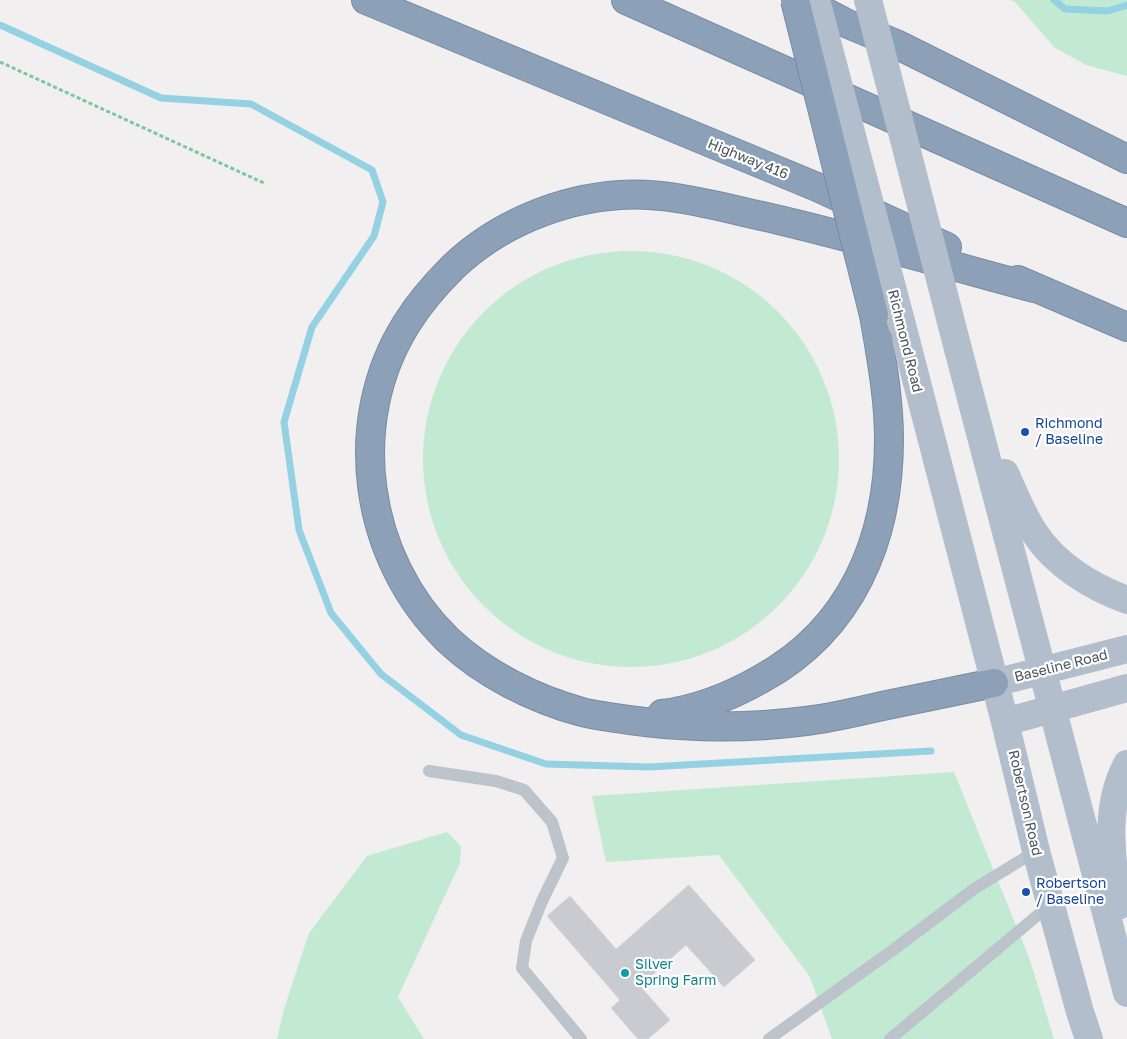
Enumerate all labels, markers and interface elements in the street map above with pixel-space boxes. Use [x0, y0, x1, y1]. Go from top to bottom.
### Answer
street label: Highway 416 [705, 135, 791, 183]
street label: Richmond Road [884, 288, 926, 394]
place label: Richmond / Baseline [1035, 416, 1103, 448]
marker: Richmond / Baseline [1019, 426, 1031, 438]
street label: Baseline Road [1013, 646, 1109, 686]
street label: Robertson Road [1005, 748, 1045, 858]
place label: Robertson / Baseline [1036, 876, 1106, 909]
marker: Robertson / Baseline [1020, 886, 1032, 898]
place label: Silver Spring Farm [635, 957, 716, 990]
marker: Silver Spring Farm [619, 967, 631, 979]

